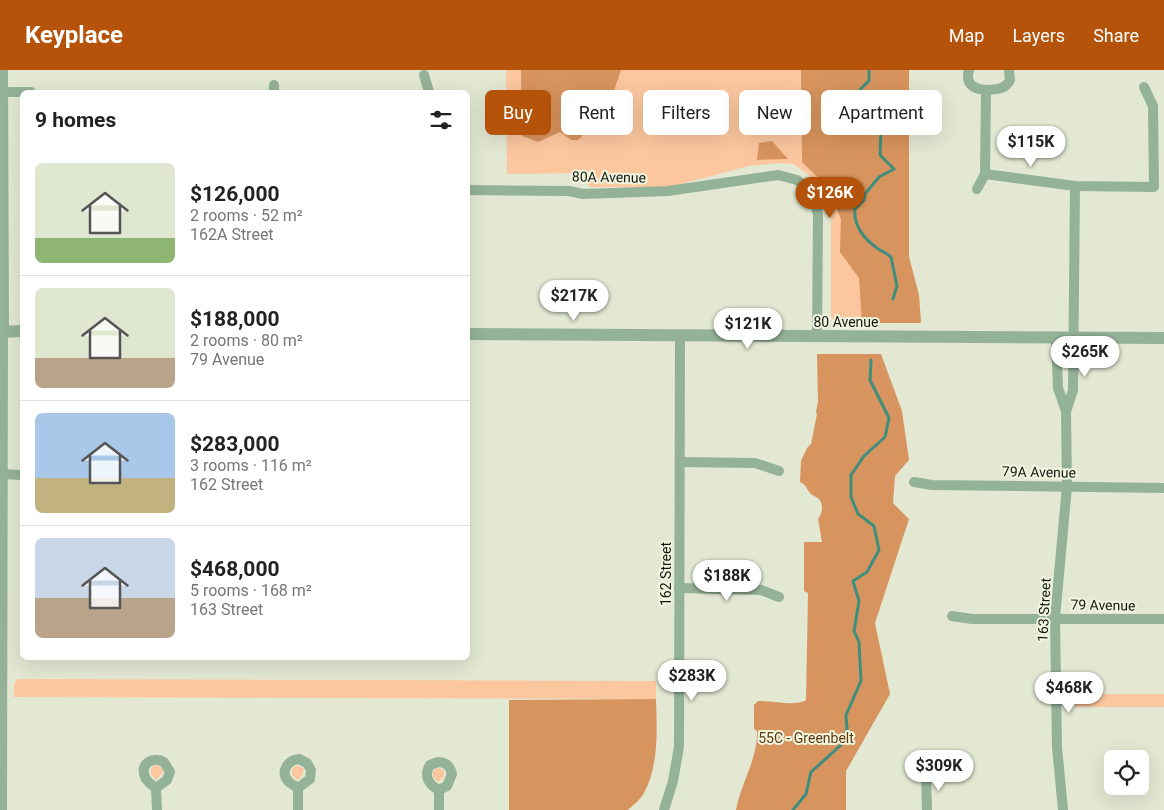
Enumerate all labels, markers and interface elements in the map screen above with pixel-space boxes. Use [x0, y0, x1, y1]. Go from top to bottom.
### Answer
text: Keyplace [25, 21, 123, 49]
text: Map [949, 25, 984, 46]
text: Layers [1012, 25, 1065, 46]
text: Share [1093, 25, 1139, 46]
chip: Buy [485, 90, 551, 135]
chip: Rent [561, 90, 633, 135]
chip: Filters [643, 90, 729, 135]
chip: New [739, 90, 811, 135]
chip: Apartment [821, 90, 942, 135]
icon: filters [427, 106, 455, 134]
text: 9 homes [35, 108, 116, 132]
pin: $115K [996, 126, 1066, 168]
text: $115K [1008, 132, 1054, 151]
street label: 80A Avenue [572, 168, 646, 186]
pin: $126K [795, 176, 865, 219]
text: $126,000 [190, 182, 280, 206]
icon: home [75, 183, 135, 243]
text: $126K [807, 183, 853, 202]
text: 2 rooms · 52 m² [190, 206, 303, 225]
text: 162A Street [190, 225, 274, 244]
pin: $217K [539, 280, 609, 322]
text: $217K [551, 286, 597, 305]
text: $188,000 [190, 307, 280, 331]
icon: home [75, 308, 135, 368]
pin: $121K [713, 308, 783, 350]
text: $121K [725, 314, 771, 333]
street label: 80 Avenue [814, 314, 879, 330]
text: 2 rooms · 80 m² [190, 331, 303, 350]
pin: $265K [1050, 336, 1120, 378]
text: $265K [1062, 342, 1108, 361]
text: 79 Avenue [190, 350, 264, 369]
text: $283,000 [190, 432, 280, 456]
icon: home [75, 433, 135, 493]
text: 3 rooms · 116 m² [190, 456, 312, 475]
street label: 79A Avenue [1002, 463, 1076, 481]
text: 162 Street [190, 475, 263, 494]
street label: 162 Street [658, 542, 674, 606]
text: $468,000 [190, 557, 280, 581]
icon: home [75, 558, 135, 618]
pin: $188K [692, 560, 762, 602]
text: $188K [704, 566, 750, 585]
street label: 163 Street [1034, 577, 1054, 642]
text: 5 rooms · 168 m² [190, 581, 312, 600]
street label: 79 Avenue [1070, 596, 1136, 614]
text: 163 Street [190, 600, 263, 619]
pin: $283K [657, 660, 727, 702]
text: $283K [669, 666, 715, 685]
pin: $468K [1034, 672, 1104, 714]
text: $468K [1046, 678, 1092, 697]
park label: 55C - Greenbelt [758, 730, 854, 746]
pin: $309K [904, 750, 974, 792]
map controls [1104, 750, 1149, 795]
button: locate [1104, 750, 1149, 795]
text: $309K [916, 756, 962, 775]

